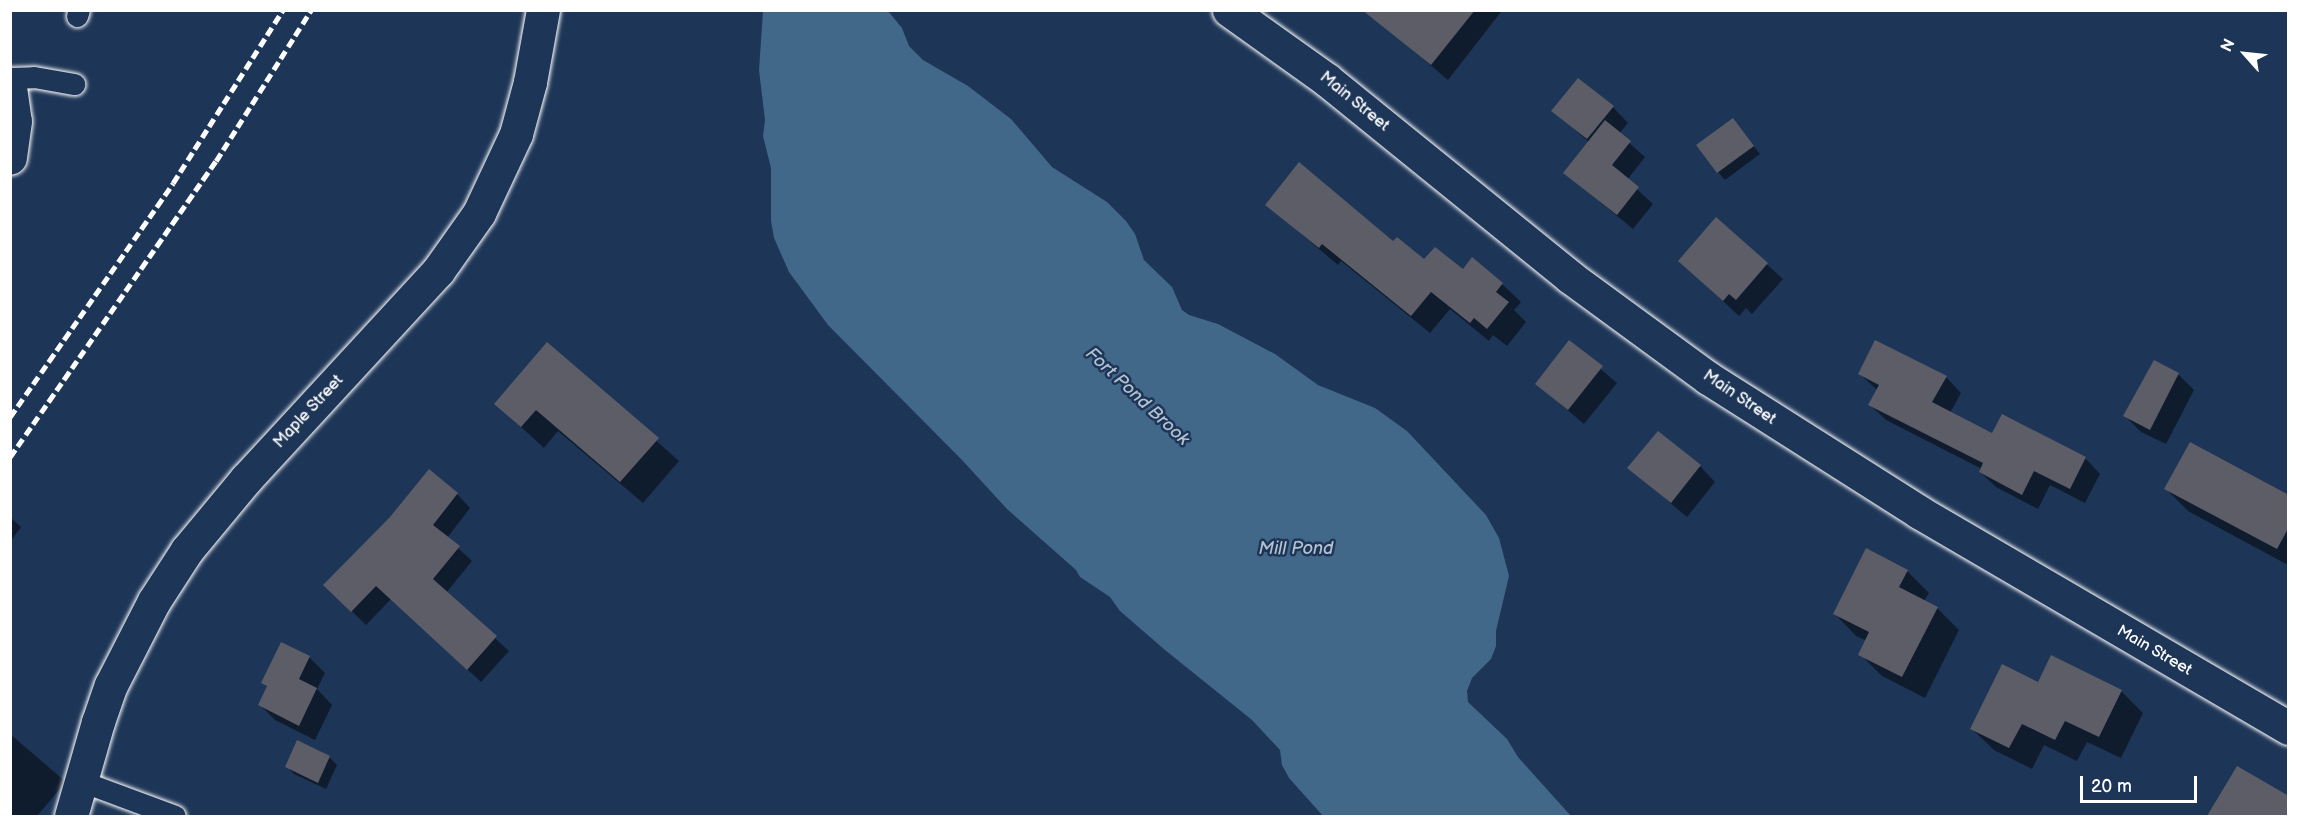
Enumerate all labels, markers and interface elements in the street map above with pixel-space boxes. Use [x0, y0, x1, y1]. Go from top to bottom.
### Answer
north arrow [2215, 24, 2275, 84]
text: N [2217, 36, 2240, 55]
street label: Main Street [1315, 68, 1393, 136]
water label: Fort Pond Brook [1081, 343, 1193, 451]
street label: Main Street [1699, 367, 1779, 429]
street label: Maple Street [270, 371, 348, 453]
water label: Mill Pond [1259, 538, 1333, 560]
street label: Main Street [2113, 622, 2195, 680]
scale bar [2083, 764, 2200, 802]
text: 20 m [2091, 776, 2132, 797]

